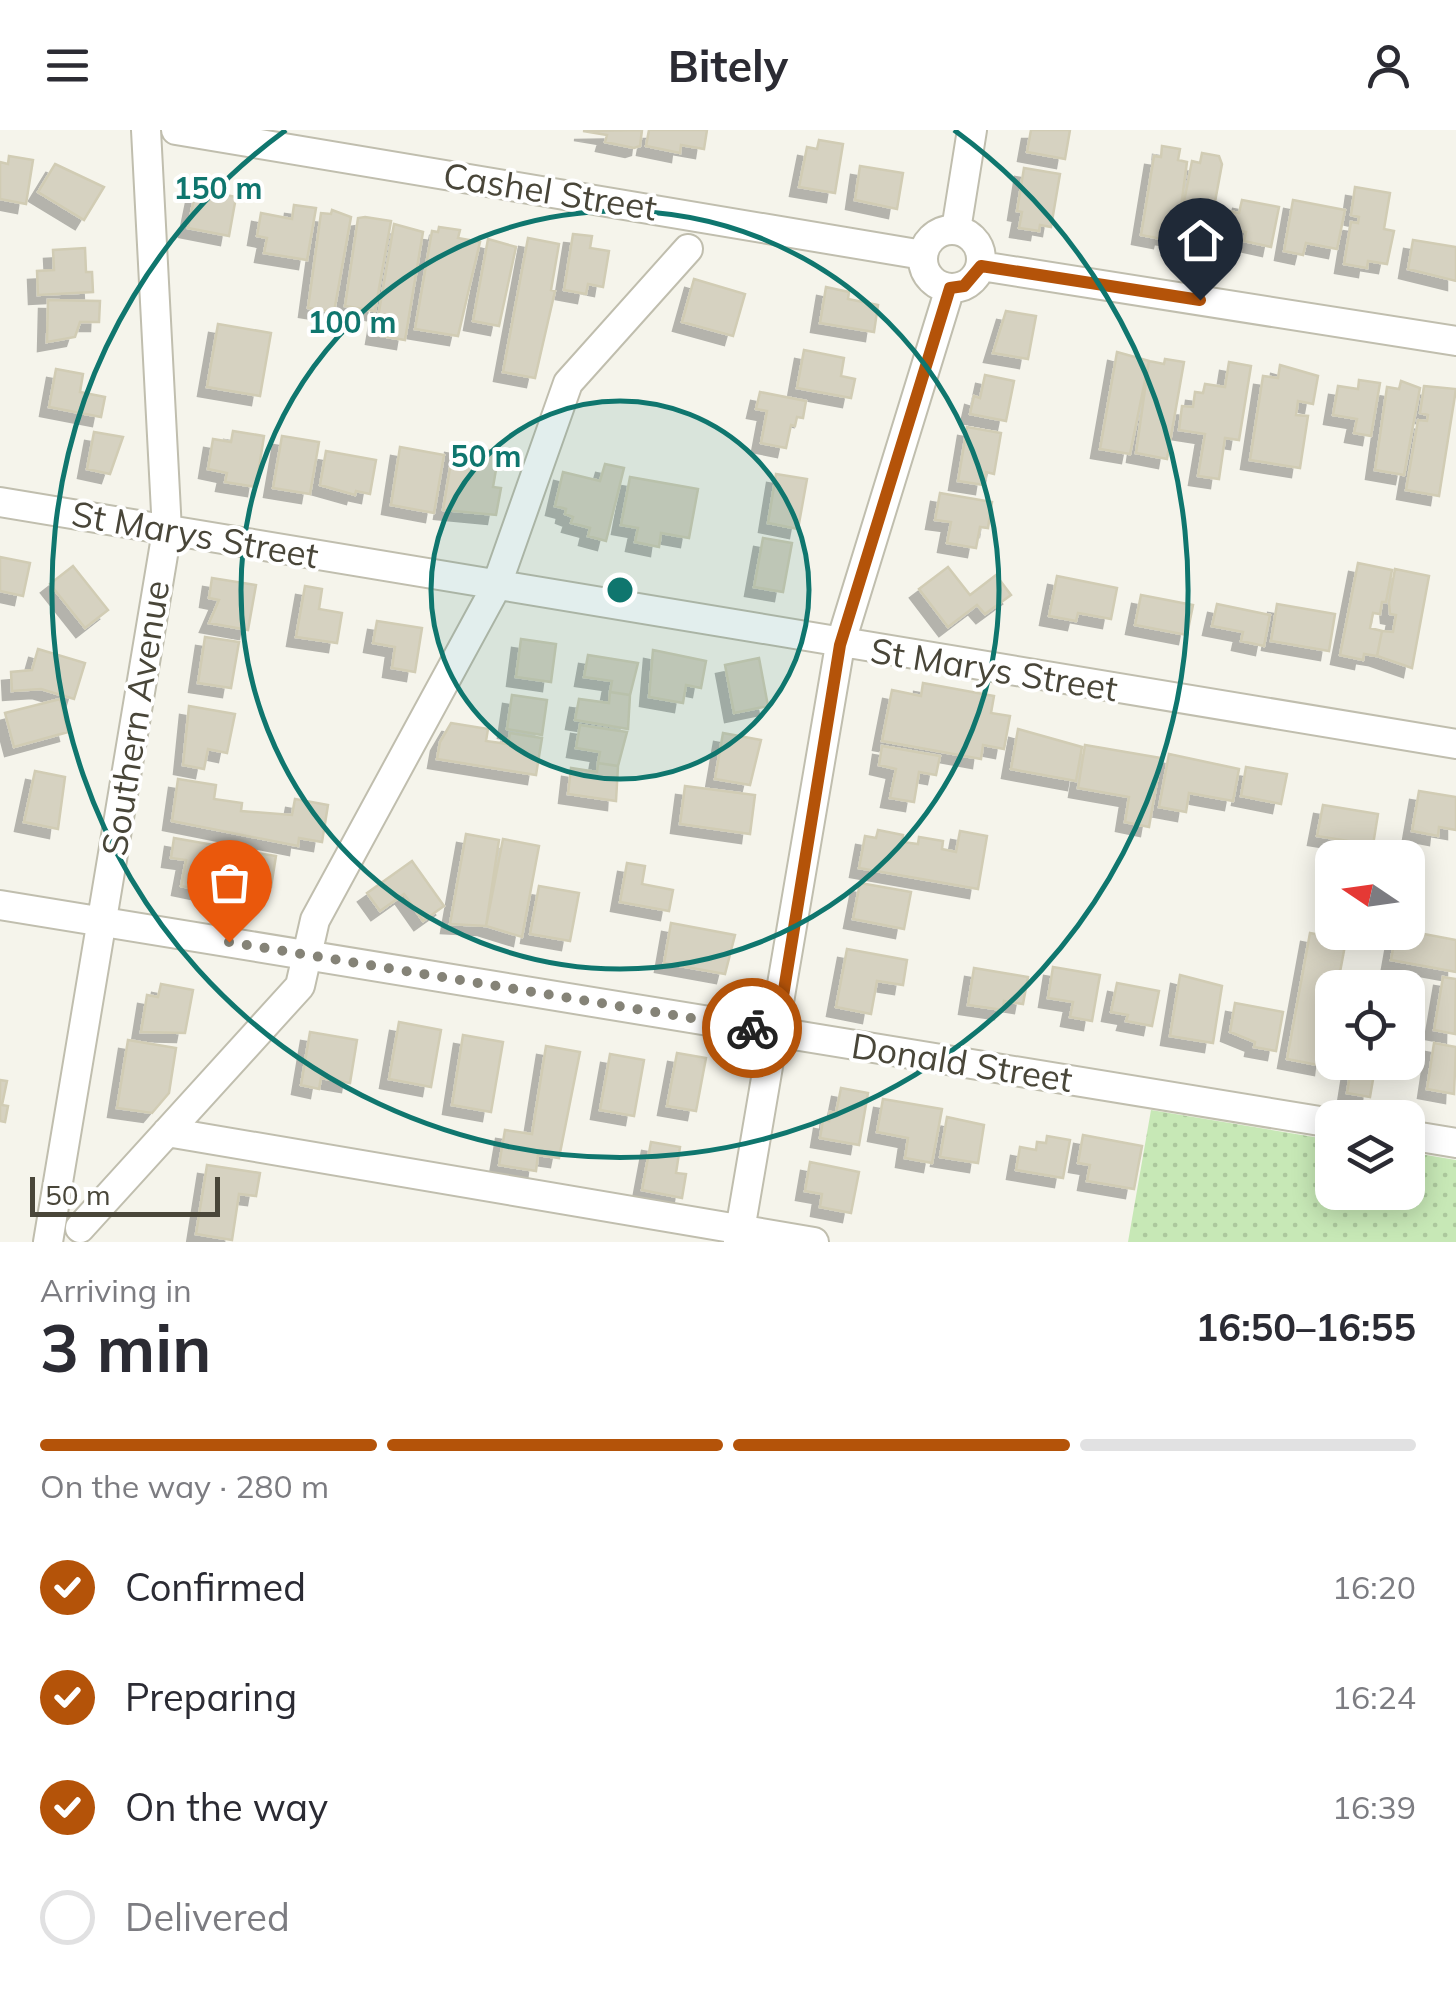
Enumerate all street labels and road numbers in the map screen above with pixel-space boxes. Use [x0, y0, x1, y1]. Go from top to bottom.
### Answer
street label: Cashel Street [440, 152, 660, 230]
street label: St Marys Street [69, 491, 322, 577]
street label: Southern Avenue [92, 577, 178, 859]
street label: St Marys Street [868, 628, 1121, 710]
street label: Donald Street [849, 1023, 1076, 1101]

